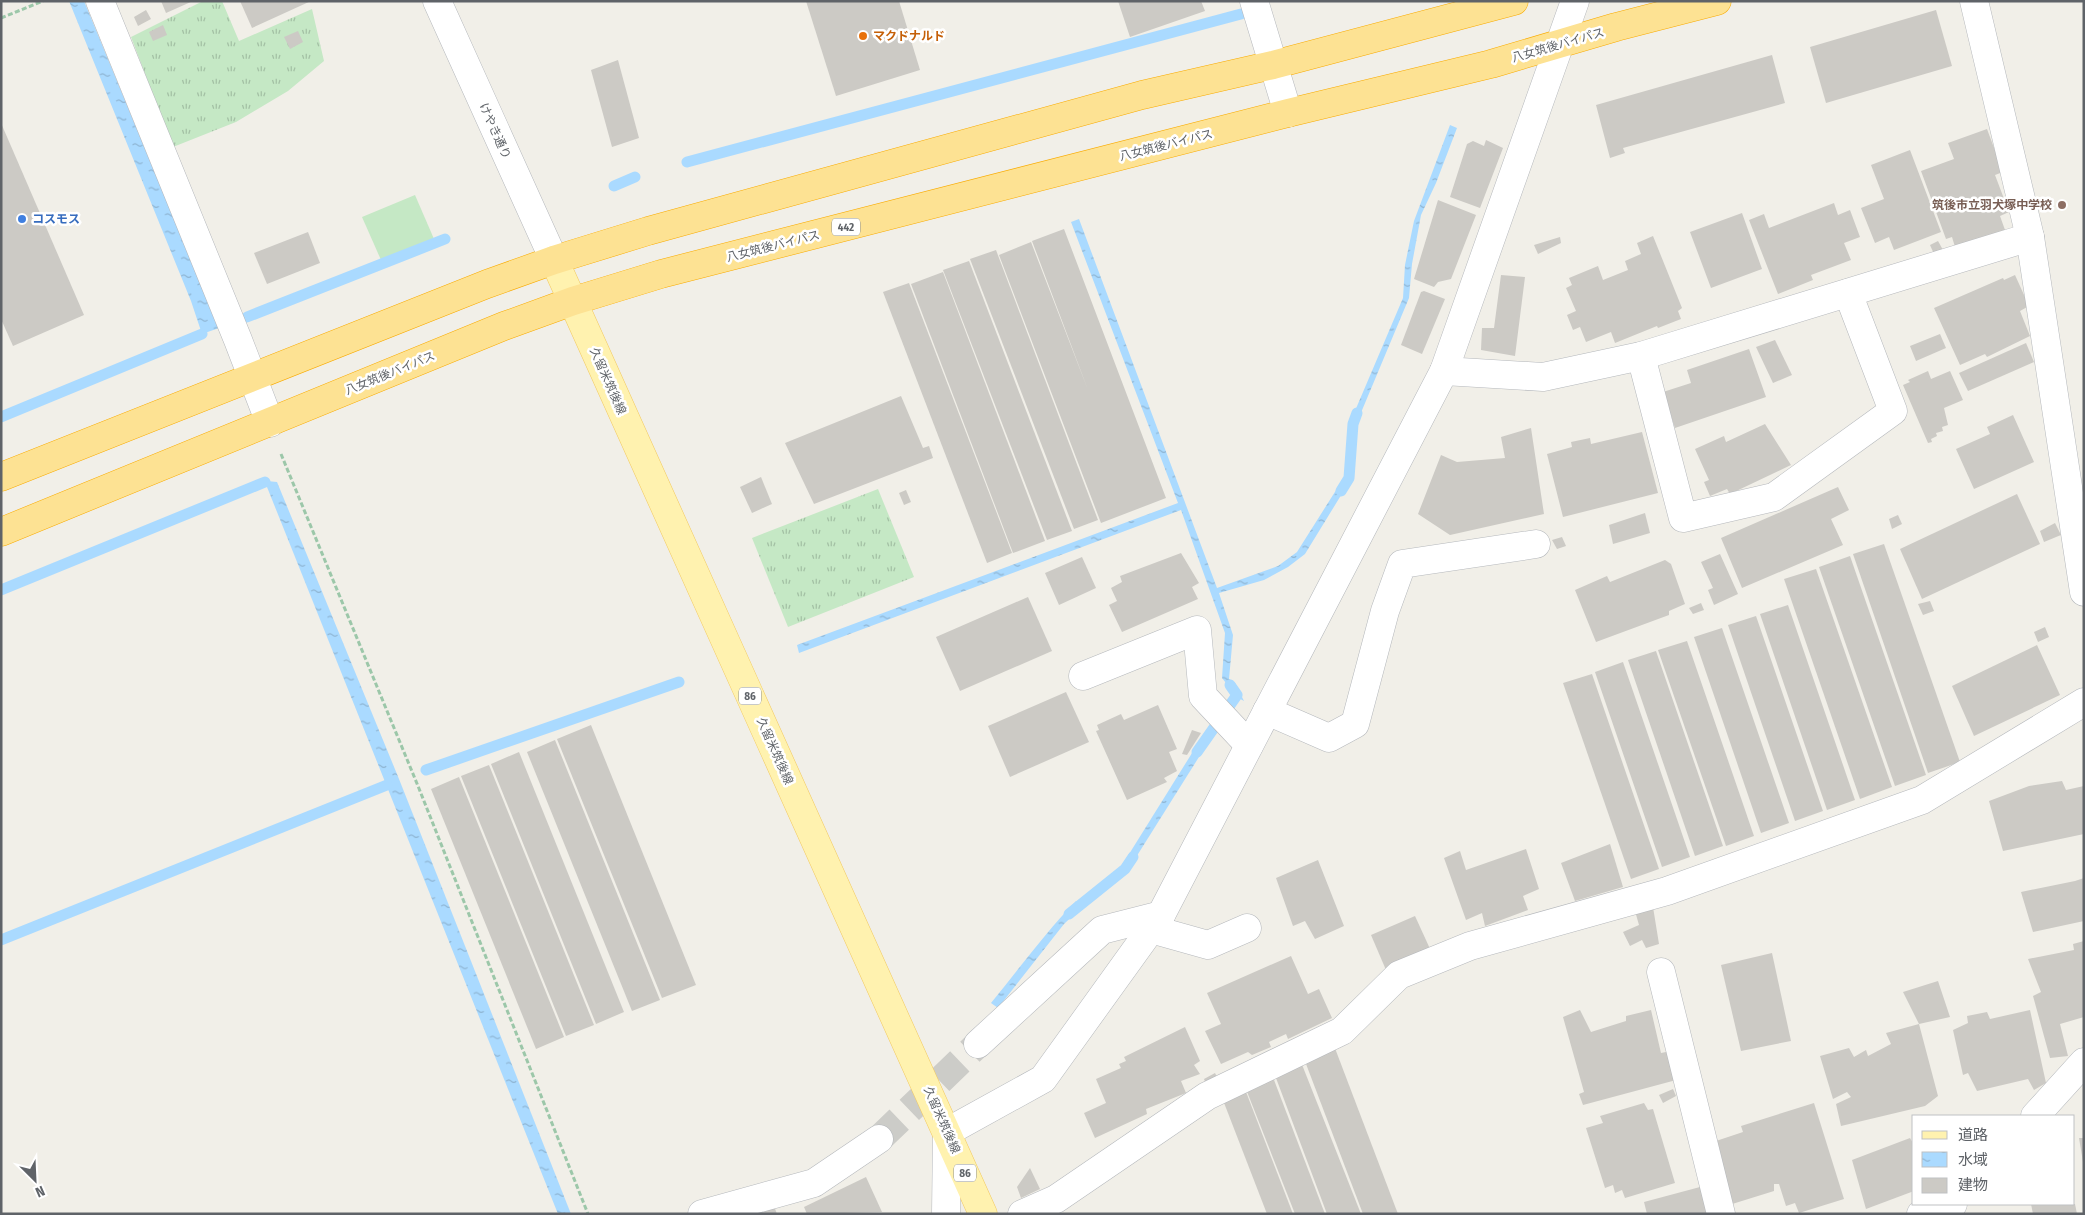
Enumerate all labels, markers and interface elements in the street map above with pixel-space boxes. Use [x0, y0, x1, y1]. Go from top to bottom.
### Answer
street label: 八女筑後バイパス [1510, 25, 1606, 65]
place label: マクドナルド [873, 29, 945, 43]
marker: マクドナルド [857, 30, 869, 42]
street label: けやき通り [476, 101, 514, 161]
street label: 八女筑後バイパス [1118, 127, 1214, 163]
place label: 筑後市立羽犬塚中学校 [1932, 198, 2052, 212]
marker: 筑後市立羽犬塚中学校 [2056, 199, 2068, 211]
place label: コスモス [32, 212, 80, 226]
marker: コスモス [16, 213, 28, 225]
road number: 442 [832, 218, 860, 236]
street label: 八女筑後バイパス [725, 228, 821, 264]
street label: 久留米筑後線 [587, 345, 629, 417]
street label: 八女筑後バイパス [343, 349, 437, 397]
road number: 86 [739, 688, 761, 704]
street label: 久留米筑後線 [754, 715, 796, 787]
street label: 久留米筑後線 [921, 1084, 963, 1156]
legend [1912, 1115, 2075, 1205]
text: 道路 [1958, 1126, 1988, 1144]
text: 水域 [1958, 1151, 1988, 1169]
north arrow [10, 1155, 60, 1205]
road number: 86 [954, 1164, 976, 1182]
text: 建物 [1958, 1176, 1988, 1194]
text: N [33, 1182, 47, 1201]

